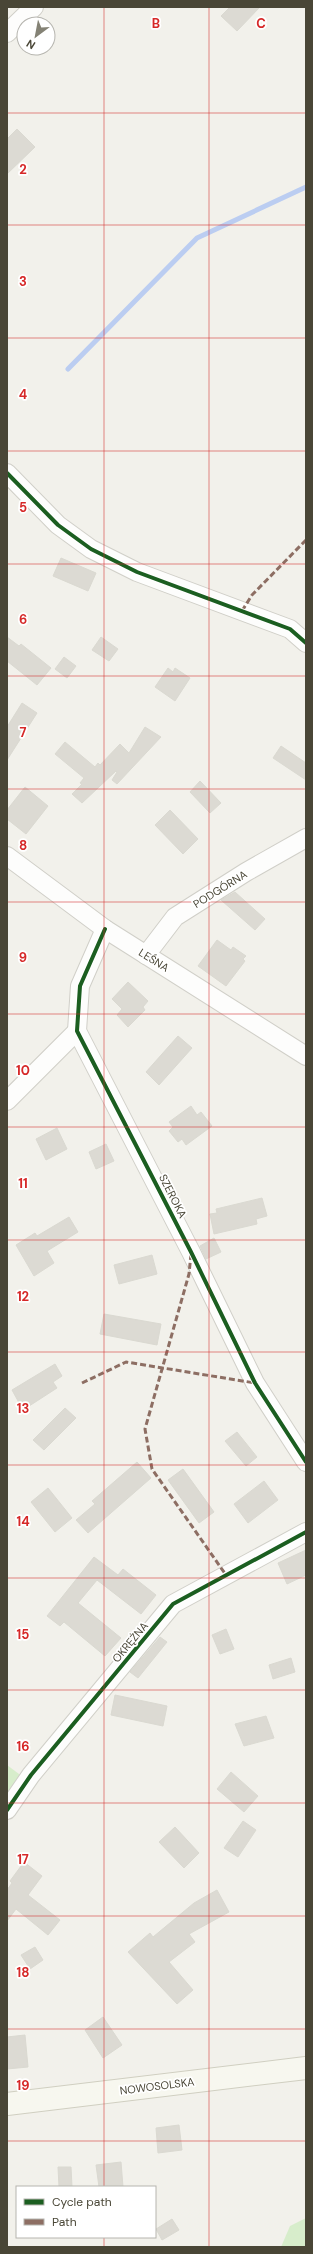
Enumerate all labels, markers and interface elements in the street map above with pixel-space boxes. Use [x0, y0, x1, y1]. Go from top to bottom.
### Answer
text: B [152, 15, 160, 32]
text: C [256, 15, 266, 32]
north arrow [16, 16, 56, 56]
text: N [24, 36, 38, 53]
text: 2 [19, 161, 27, 178]
text: 3 [19, 273, 27, 290]
text: 4 [19, 386, 27, 403]
text: 5 [19, 499, 27, 516]
text: 6 [19, 611, 27, 628]
text: 7 [20, 724, 27, 741]
text: 8 [19, 837, 27, 854]
street label: PODGÓRNA [191, 867, 249, 911]
street label: LEŚNA [136, 945, 172, 975]
text: 9 [19, 949, 27, 966]
text: 10 [16, 1062, 30, 1079]
street label: SZEROKA [156, 1172, 190, 1220]
text: 11 [18, 1175, 28, 1192]
text: 12 [17, 1288, 29, 1305]
text: 13 [17, 1400, 29, 1417]
text: 14 [16, 1513, 30, 1530]
street label: OKRĘŻNA [109, 1619, 151, 1665]
text: 15 [17, 1626, 29, 1643]
text: 16 [17, 1738, 29, 1755]
text: 17 [17, 1851, 29, 1868]
text: 18 [17, 1964, 29, 1981]
street label: NOWOSOLSKA [119, 2074, 195, 2098]
text: 19 [17, 2077, 30, 2094]
legend [16, 2186, 156, 2238]
text: Cycle path [52, 2194, 112, 2210]
text: Path [52, 2214, 77, 2230]

